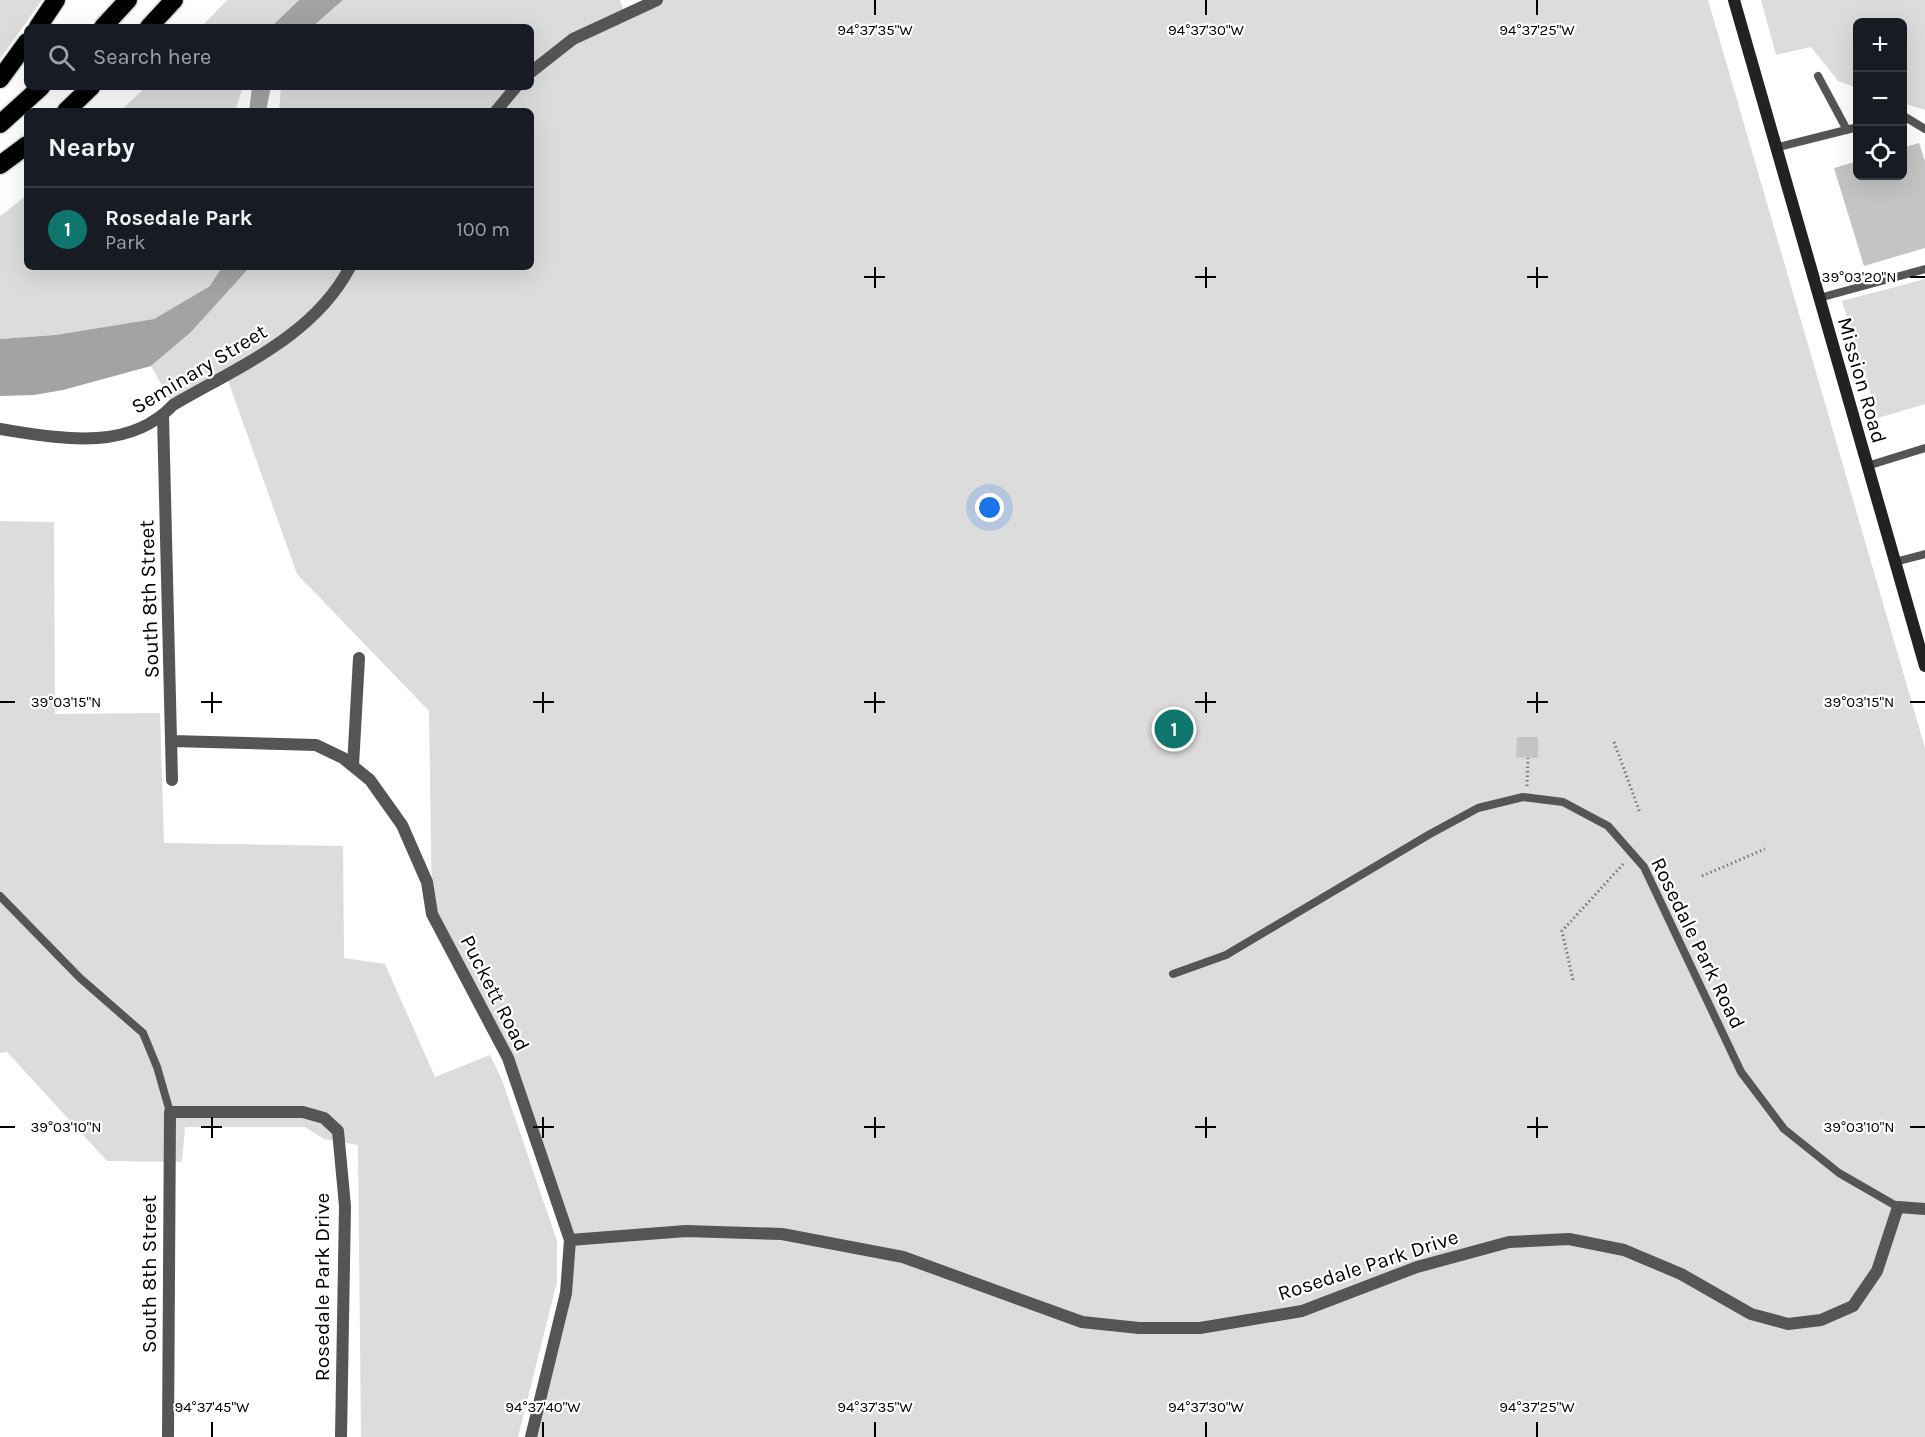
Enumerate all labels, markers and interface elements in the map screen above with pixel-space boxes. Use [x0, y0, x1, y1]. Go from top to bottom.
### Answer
map controls [1853, 18, 1907, 180]
button: + [1853, 18, 1907, 72]
text: 94°37'35"W [837, 21, 913, 39]
text: 94°37'30"W [1168, 21, 1245, 39]
text: 94°37'25"W [1499, 21, 1575, 39]
search box [24, 24, 534, 90]
icon: search [45, 41, 78, 74]
text: Search here [93, 44, 211, 70]
button: − [1853, 72, 1907, 126]
button: locate [1853, 126, 1907, 180]
text: Nearby [48, 132, 135, 163]
text: Rosedale Park [105, 205, 252, 231]
text: 1 [64, 218, 71, 241]
text: 100 m [456, 218, 510, 241]
text: Park [105, 231, 146, 254]
text: 39°03'20"N [1822, 268, 1896, 286]
street label: Mission Road [1833, 314, 1891, 446]
street label: Seminary Street [127, 319, 271, 419]
your location [975, 493, 1004, 522]
street label: South 8th Street [134, 519, 164, 679]
text: 39°03'15"N [31, 693, 101, 711]
text: 39°03'15"N [1824, 693, 1894, 711]
pin: 1 [1154, 706, 1194, 752]
street label: Rosedale Park Road [1646, 853, 1750, 1033]
street label: Puckett Road [455, 931, 535, 1055]
text: 39°03'10"N [30, 1118, 102, 1136]
text: 39°03'10"N [1823, 1118, 1895, 1136]
street label: Rosedale Park Drive [310, 1193, 334, 1381]
street label: South 8th Street [137, 1195, 161, 1353]
street label: Rosedale Park Drive [1275, 1224, 1461, 1306]
text: 94°37'45"W [175, 1398, 250, 1416]
text: 94°37'40"W [505, 1398, 581, 1416]
text: 94°37'35"W [837, 1398, 913, 1416]
text: 94°37'30"W [1168, 1398, 1245, 1416]
text: 94°37'25"W [1499, 1398, 1575, 1416]

